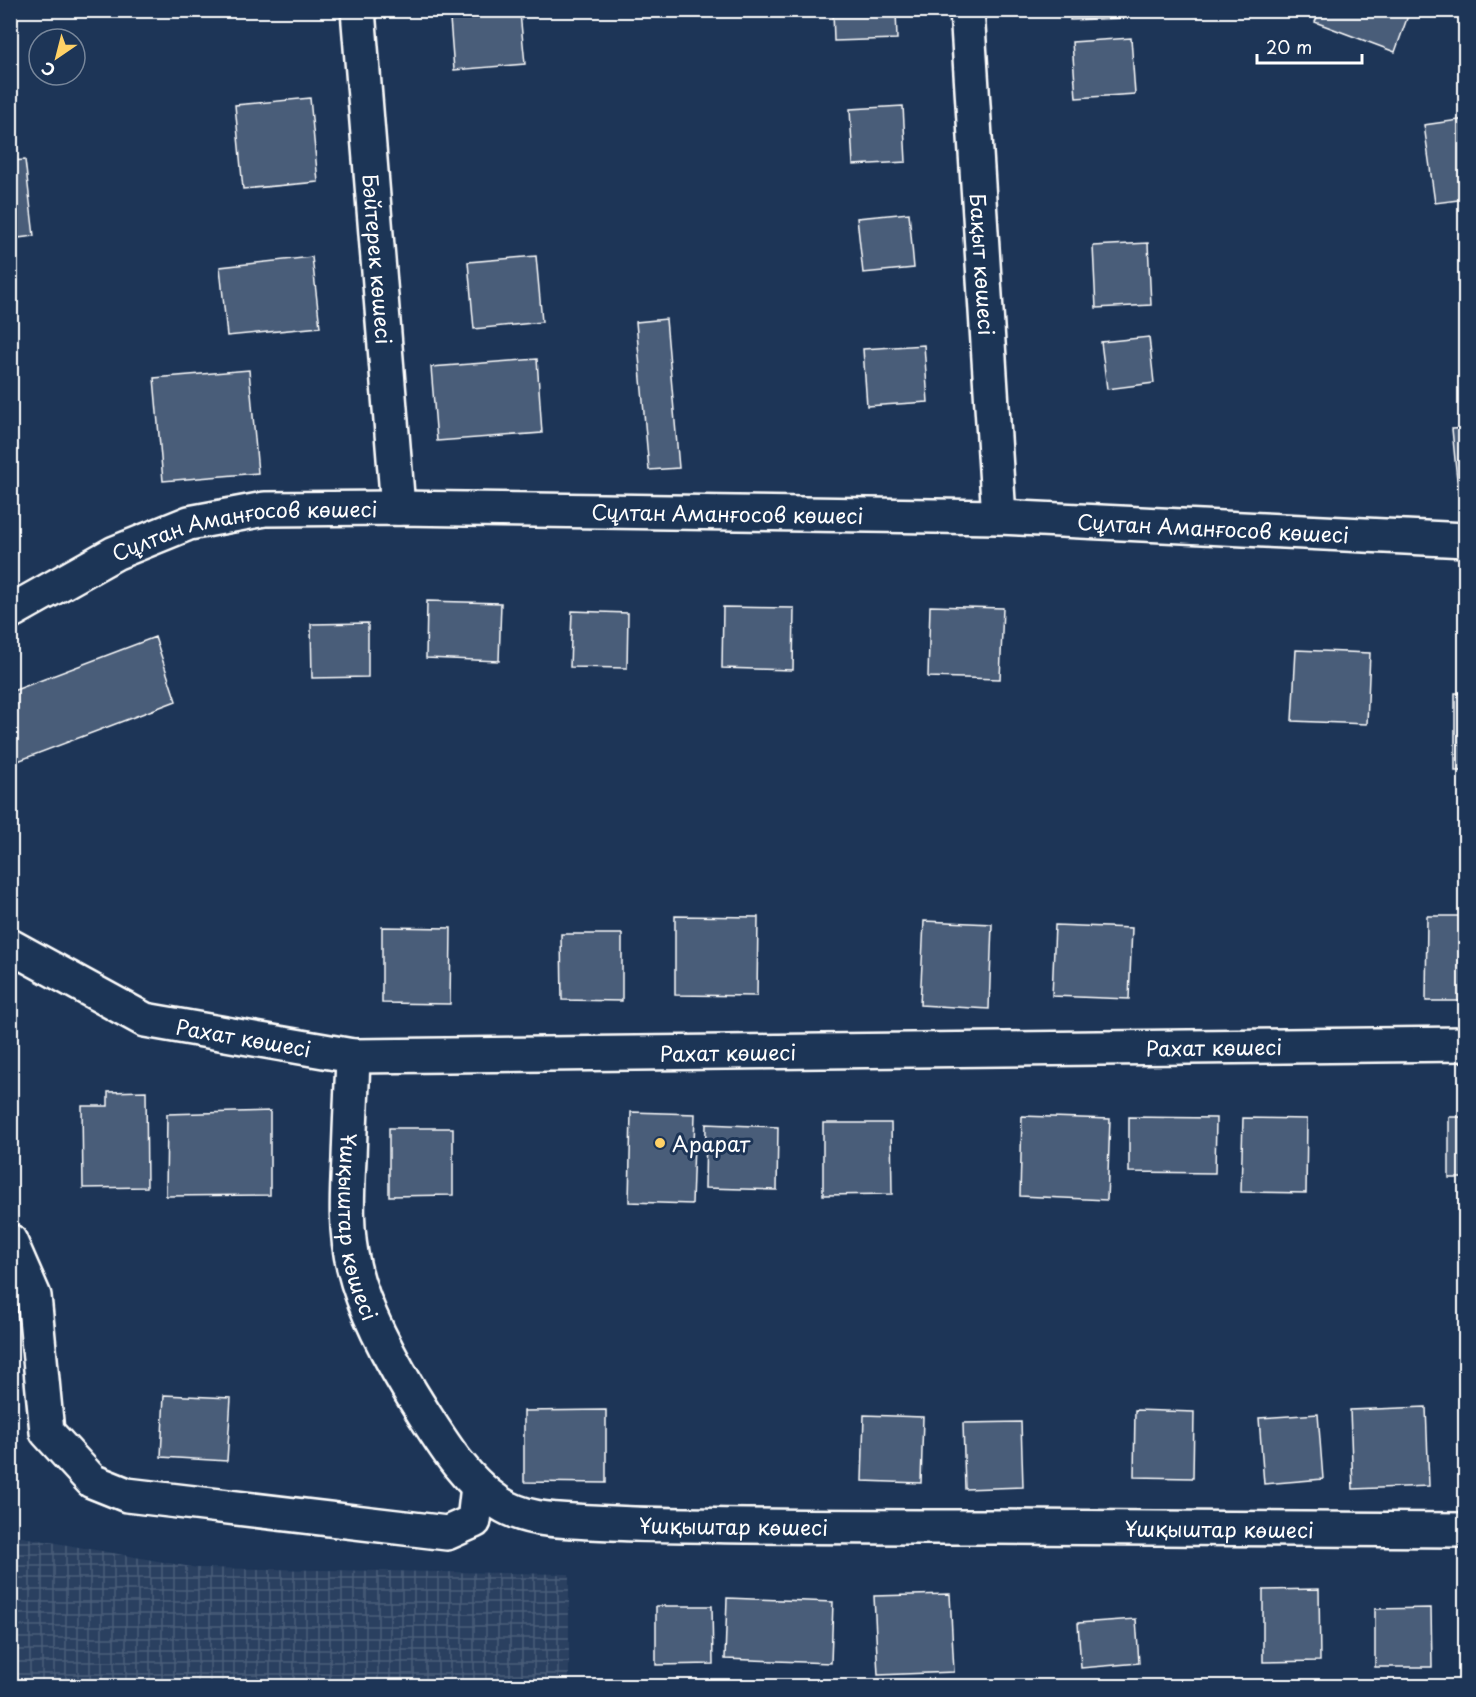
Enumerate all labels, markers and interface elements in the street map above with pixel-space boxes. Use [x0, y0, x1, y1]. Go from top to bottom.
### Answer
north arrow [27, 27, 87, 87]
scale bar [1257, 27, 1362, 65]
text: 20 m [1266, 33, 1312, 60]
text: С [36, 57, 60, 83]
street label: Бәйтерек көшесі [355, 173, 401, 346]
street label: Бақыт көшесі [963, 192, 1004, 337]
street label: Сұлтан Аманғосов көшесі [107, 492, 378, 569]
street label: Сұлтан Аманғосов көшесі [591, 495, 864, 531]
street label: Сұлтан Аманғосов көшесі [1076, 505, 1350, 550]
street label: Рахат көшесі [174, 1010, 314, 1064]
street label: Рахат көшесі [1145, 1030, 1282, 1063]
street label: Рахат көшесі [659, 1035, 796, 1069]
place label: Арарат [672, 1127, 750, 1159]
street label: Ұшқыштар көшесі [331, 1133, 386, 1325]
marker: Арарат [653, 1136, 667, 1150]
street label: Ұшқыштар көшесі [638, 1508, 828, 1543]
street label: Ұшқыштар көшесі [1125, 1512, 1314, 1545]

